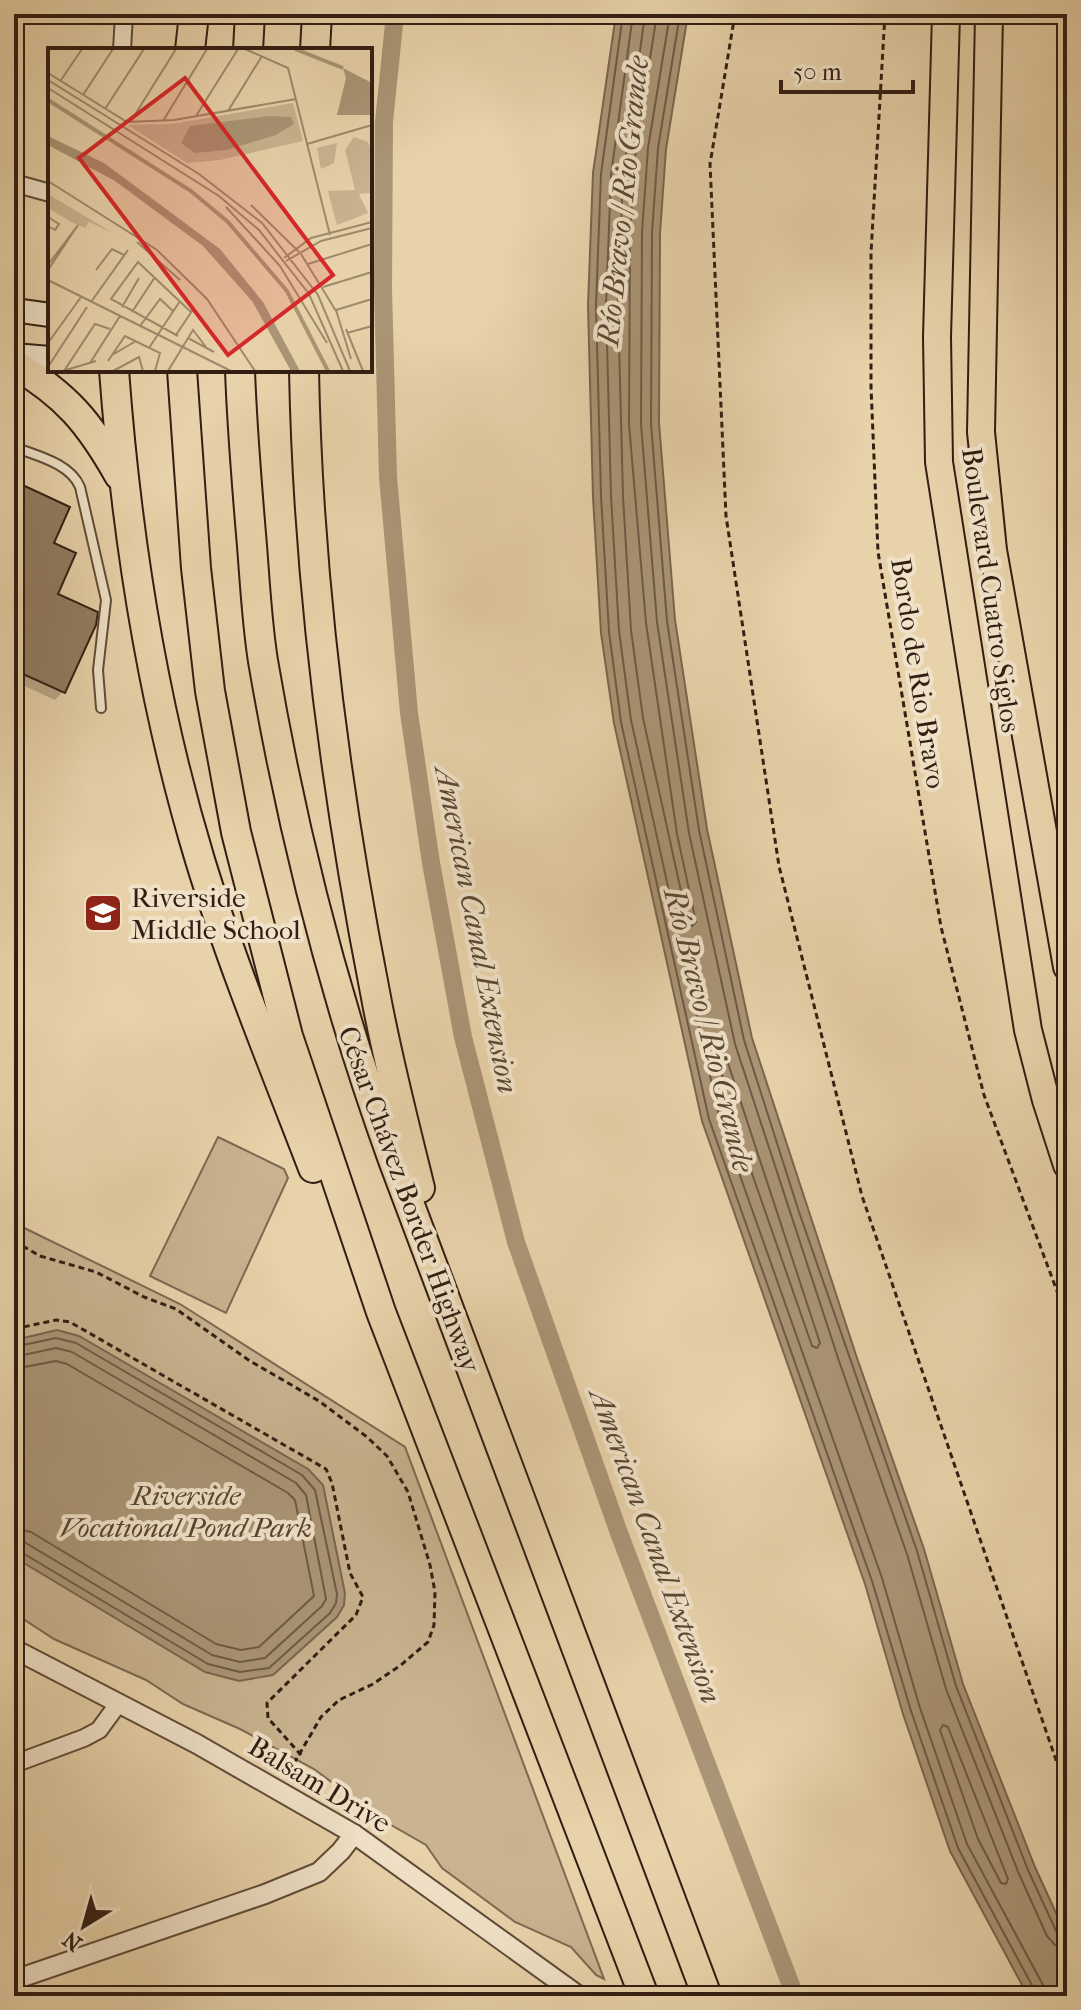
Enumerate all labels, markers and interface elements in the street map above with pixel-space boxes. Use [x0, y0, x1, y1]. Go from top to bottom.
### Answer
scale bar [781, 44, 913, 94]
inset map [48, 48, 372, 372]
water label: Río Bravo / Rio Grande [591, 54, 656, 350]
text: 50 m [793, 58, 842, 86]
street label: Boulevard Cuatro Siglos [955, 445, 1028, 735]
street label: Bordo de Rio Bravo [884, 555, 953, 791]
water label: American Canal Extension [427, 760, 525, 1096]
place label: Riverside Middle School [131, 881, 301, 946]
water label: Río Bravo / Rio Grande [656, 883, 761, 1176]
school or university icon: Riverside Middle School [82, 892, 124, 934]
street label: César Chávez Border Highway [331, 1022, 488, 1378]
water label: American Canal Extension [581, 1380, 729, 1708]
park label: Riverside Vocational Pond Park [60, 1479, 312, 1544]
street label: Balsam Drive [243, 1729, 397, 1840]
north arrow [44, 1886, 124, 1966]
text: N [58, 1926, 87, 1957]

